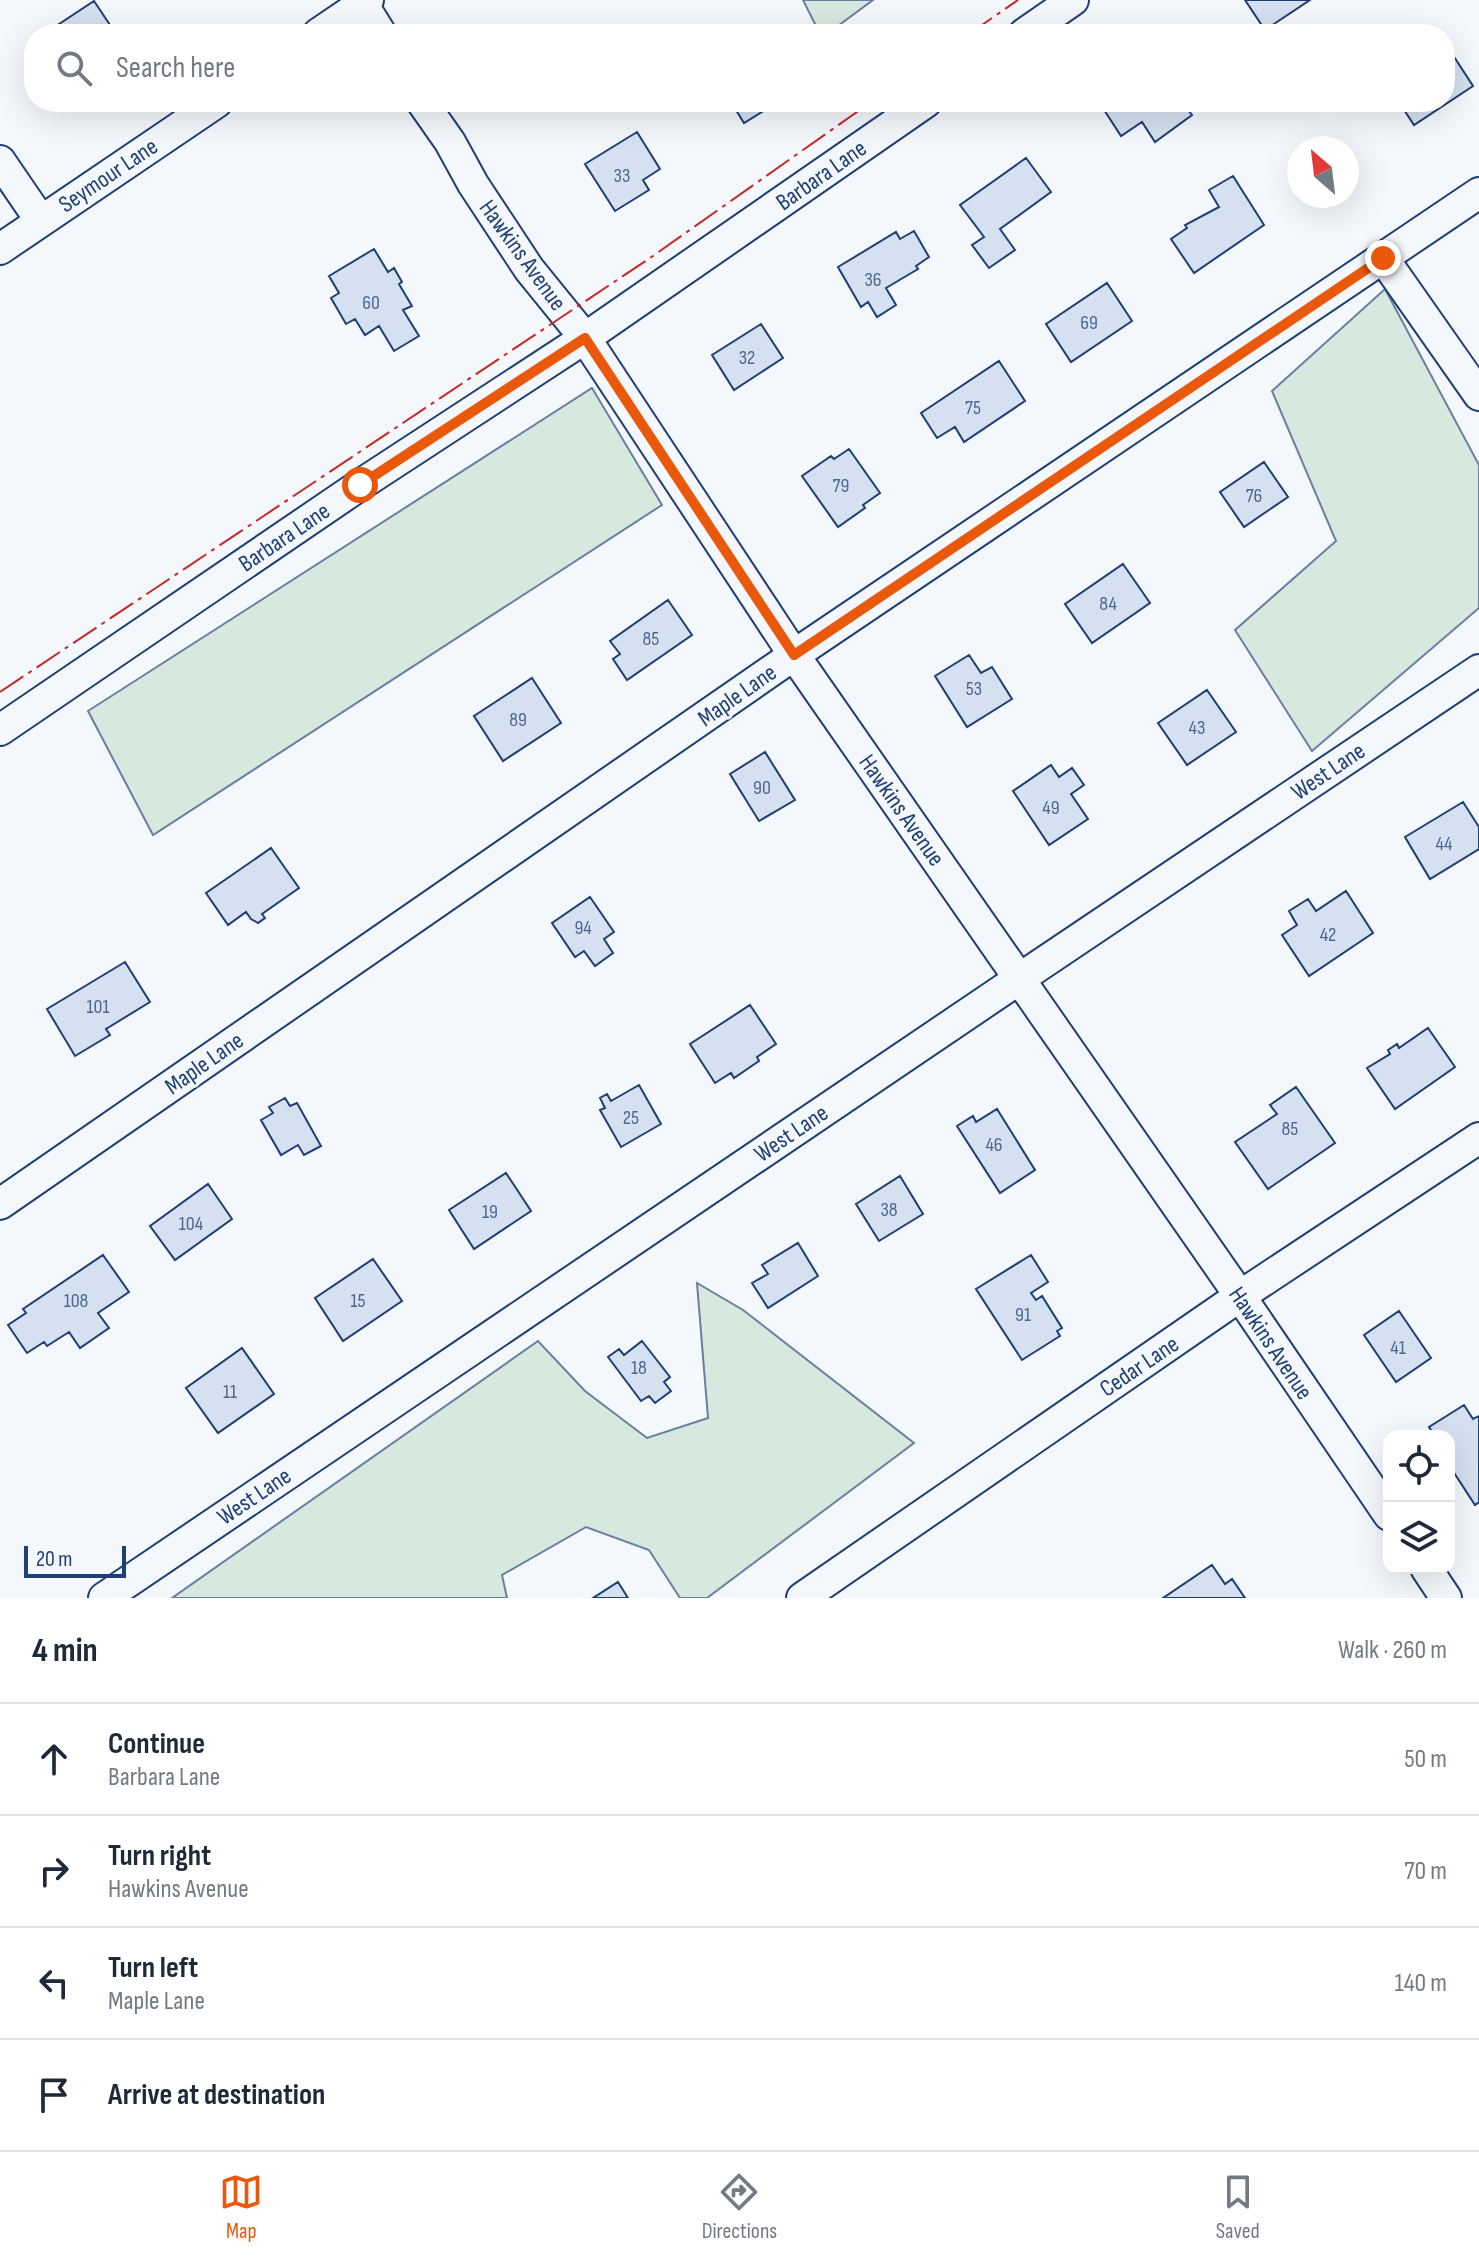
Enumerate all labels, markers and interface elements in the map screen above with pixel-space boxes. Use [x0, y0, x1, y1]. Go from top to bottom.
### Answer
search box [24, 24, 1455, 112]
icon: search [52, 46, 96, 90]
text: Search here [116, 50, 235, 86]
street label: Seymour Lane [53, 132, 163, 219]
street label: Barbara Lane [771, 134, 872, 217]
north arrow [1287, 136, 1359, 208]
house number: 33 [614, 164, 630, 188]
street label: Hawkins Avenue [473, 194, 572, 316]
route end [1365, 240, 1401, 276]
house number: 36 [864, 268, 882, 292]
house number: 60 [362, 291, 380, 315]
house number: 69 [1080, 311, 1098, 335]
house number: 32 [739, 346, 755, 370]
house number: 75 [965, 396, 981, 420]
route start [342, 467, 378, 503]
house number: 79 [833, 474, 849, 498]
house number: 76 [1246, 484, 1262, 508]
street label: Barbara Lane [233, 496, 335, 578]
house number: 84 [1099, 592, 1117, 616]
house number: 85 [643, 627, 659, 651]
street label: Maple Lane [692, 658, 782, 733]
house number: 53 [966, 677, 982, 701]
house number: 89 [509, 708, 527, 732]
house number: 43 [1189, 716, 1205, 740]
street label: West Lane [1286, 736, 1371, 807]
street label: Hawkins Avenue [852, 749, 951, 872]
house number: 90 [753, 776, 771, 800]
house number: 49 [1042, 796, 1060, 820]
house number: 44 [1436, 832, 1452, 856]
house number: 94 [574, 916, 592, 940]
house number: 42 [1320, 923, 1336, 947]
house number: 101 [87, 995, 109, 1019]
street label: Maple Lane [159, 1026, 249, 1101]
street label: West Lane [749, 1098, 834, 1169]
house number: 25 [623, 1106, 639, 1130]
house number: 85 [1282, 1117, 1298, 1141]
house number: 46 [985, 1133, 1003, 1157]
house number: 38 [880, 1198, 898, 1222]
house number: 19 [482, 1200, 498, 1224]
house number: 104 [179, 1212, 203, 1236]
street label: Hawkins Avenue [1222, 1281, 1319, 1405]
house number: 108 [64, 1289, 88, 1313]
house number: 15 [350, 1289, 366, 1313]
house number: 91 [1015, 1303, 1031, 1327]
street label: Cedar Lane [1094, 1329, 1184, 1403]
house number: 41 [1390, 1336, 1406, 1360]
house number: 18 [631, 1356, 647, 1380]
house number: 11 [223, 1380, 237, 1404]
map controls [1383, 1430, 1455, 1574]
button: locate [1383, 1430, 1455, 1502]
street label: West Lane [212, 1461, 297, 1532]
button: layers [1383, 1502, 1455, 1574]
scale bar [24, 1542, 126, 1578]
text: 20 m [36, 1546, 73, 1573]
text: 4 min [32, 1630, 98, 1671]
text: Walk · 260 m [1338, 1635, 1447, 1666]
text: Continue [108, 1726, 205, 1762]
icon: ahead [32, 1737, 76, 1781]
text: 50 m [1404, 1744, 1447, 1775]
text: Barbara Lane [108, 1762, 220, 1793]
text: Turn right [108, 1838, 211, 1874]
icon: right [32, 1849, 76, 1893]
text: 70 m [1404, 1856, 1447, 1887]
text: Hawkins Avenue [108, 1874, 249, 1905]
text: Turn left [108, 1950, 198, 1986]
icon: left [32, 1961, 76, 2005]
text: 140 m [1395, 1968, 1447, 1999]
text: Maple Lane [108, 1986, 205, 2017]
icon: arrive [32, 2073, 76, 2117]
text: Arrive at destination [108, 2077, 325, 2113]
tab: Map [219, 2170, 263, 2245]
tab: Directions [702, 2170, 777, 2245]
tab: Saved [1216, 2170, 1260, 2245]

